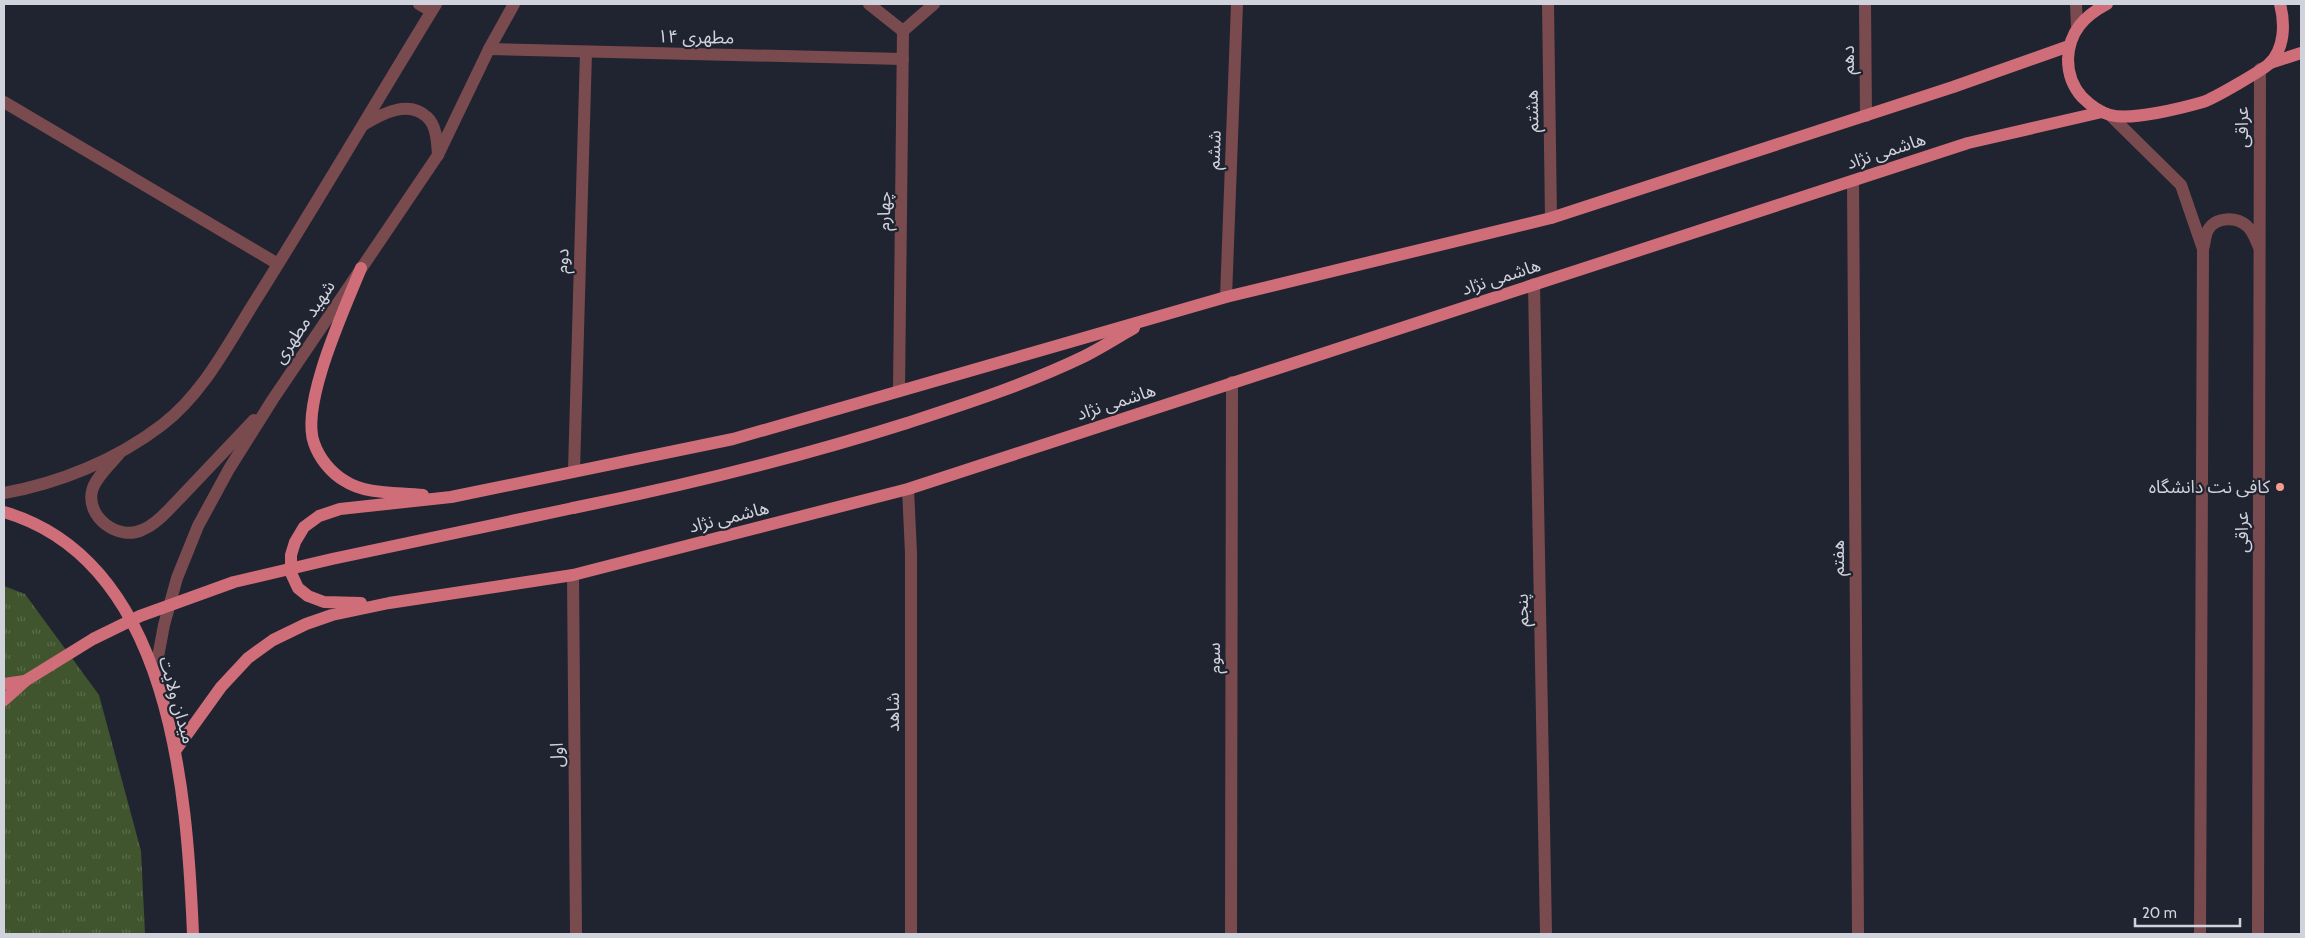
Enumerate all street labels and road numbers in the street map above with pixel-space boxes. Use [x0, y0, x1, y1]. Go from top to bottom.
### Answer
street label: مطهری ۱۴ [657, 25, 735, 49]
street label: دهم [1837, 45, 1861, 75]
street label: هشتم [1521, 90, 1545, 132]
street label: عراقی [2231, 106, 2253, 148]
street label: هاشمی نژاد [1844, 128, 1928, 174]
street label: ششم [1202, 130, 1228, 170]
street label: چهارم [873, 191, 898, 231]
street label: دوم [551, 248, 576, 274]
street label: هاشمی نژاد [1459, 254, 1543, 300]
street label: شهید مطهری [268, 276, 340, 368]
street label: هاشمی نژاد [1074, 379, 1158, 425]
street label: هاشمی نژاد [687, 496, 771, 538]
street label: عراقی [2231, 511, 2253, 553]
street label: هفتم [1827, 540, 1851, 576]
street label: پنجم [1511, 593, 1535, 627]
street label: سوم [1203, 642, 1228, 674]
street label: میدان ولایت [154, 654, 200, 746]
street label: شاهد [882, 692, 904, 732]
street label: اول [546, 742, 568, 768]

